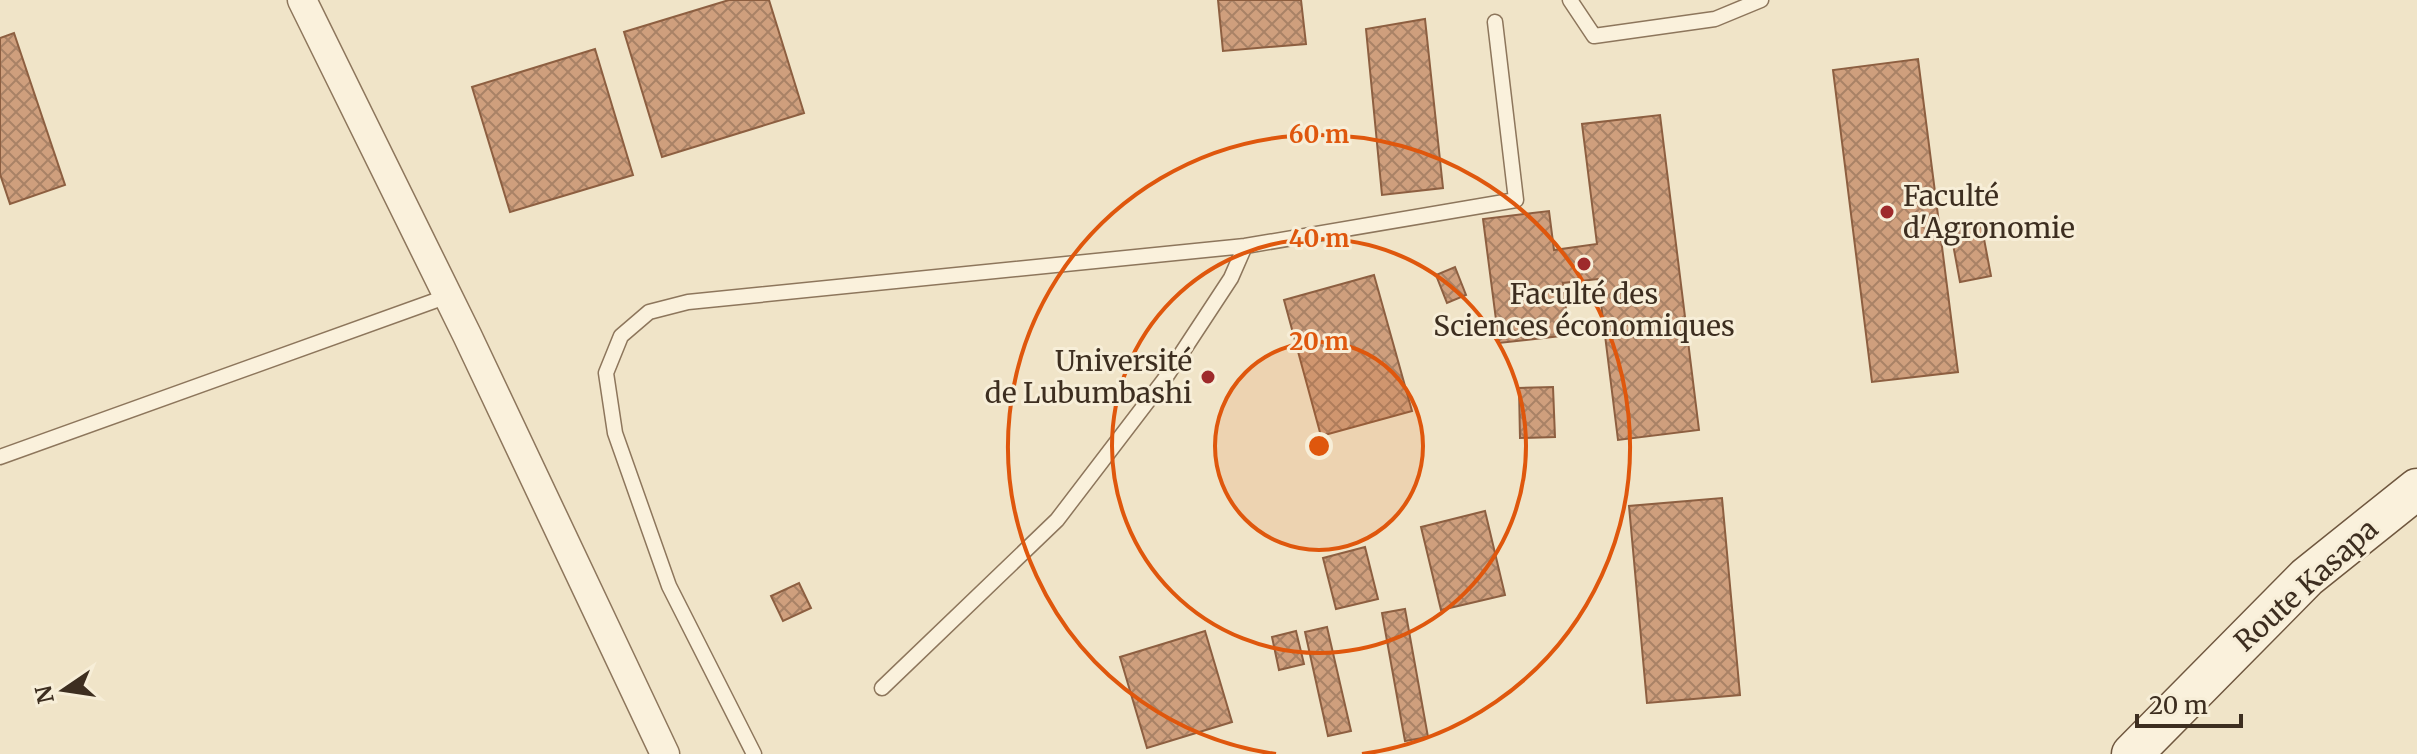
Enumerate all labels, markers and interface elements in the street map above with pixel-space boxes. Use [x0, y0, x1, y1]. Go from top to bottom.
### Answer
text: 60 m [1289, 119, 1349, 150]
place label: Faculté d'Agronomie [1903, 178, 2075, 246]
marker: Faculté d'Agronomie [1878, 203, 1896, 221]
text: 40 m [1289, 223, 1349, 254]
marker: Faculté des Sciences économiques [1575, 255, 1593, 273]
place label: Faculté des Sciences économiques [1433, 276, 1735, 344]
text: 20 m [1289, 326, 1349, 357]
place label: Université de Lubumbashi [985, 343, 1192, 411]
marker: Université de Lubumbashi [1199, 368, 1217, 386]
centre of rings [1305, 432, 1333, 460]
street label: Route Kasapa [2227, 511, 2385, 659]
north arrow [24, 650, 104, 730]
scale bar [2137, 678, 2241, 728]
text: N [29, 682, 60, 706]
text: 20 m [2149, 690, 2208, 721]

